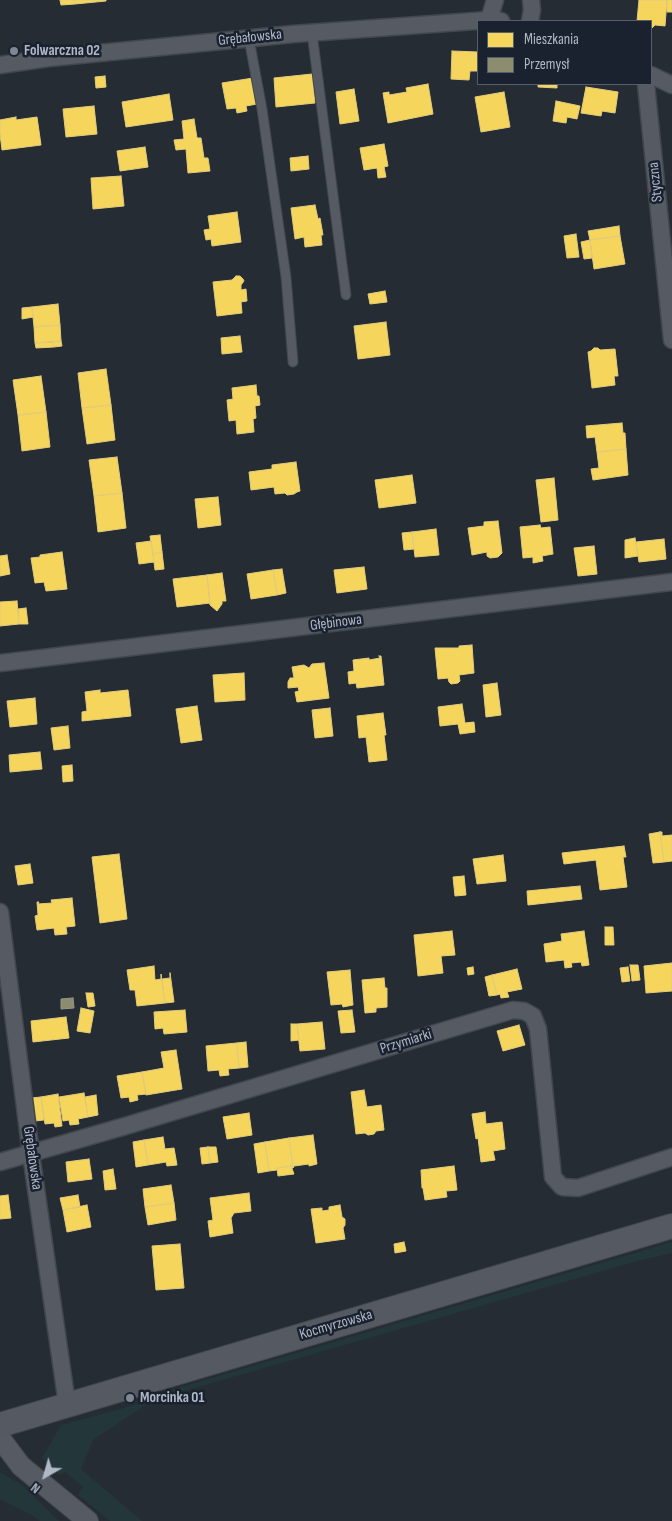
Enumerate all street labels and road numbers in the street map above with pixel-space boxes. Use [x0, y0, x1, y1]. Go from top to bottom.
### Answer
street label: Grębałowska [217, 26, 283, 50]
street label: Styczna [645, 161, 667, 203]
street label: Głębinowa [309, 611, 363, 635]
street label: Przymiarki [378, 1026, 434, 1058]
street label: Grębałowska [19, 1125, 45, 1191]
street label: Kocmyrzowska [297, 1306, 375, 1344]

